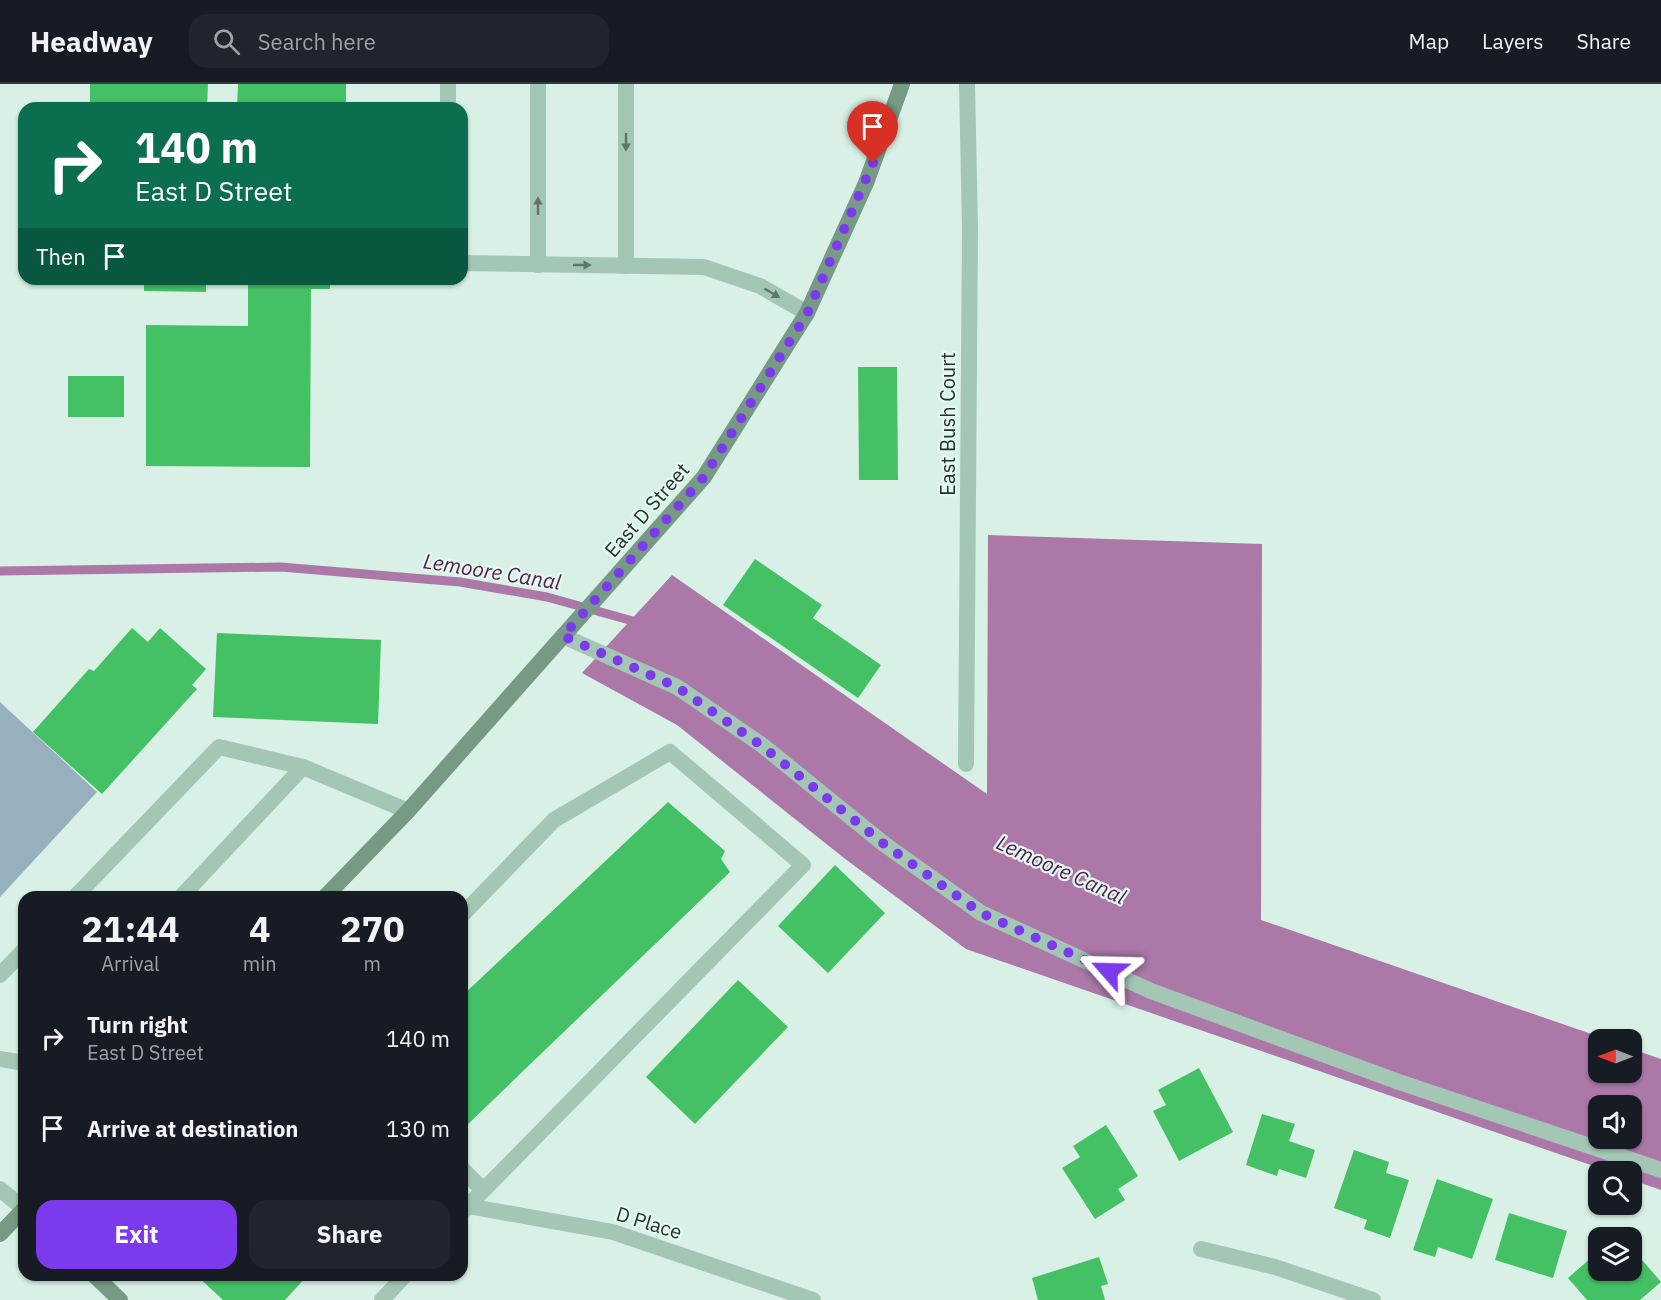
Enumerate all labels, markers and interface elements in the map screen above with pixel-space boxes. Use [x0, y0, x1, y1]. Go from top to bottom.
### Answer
search box [189, 14, 609, 68]
text: Headway [30, 23, 153, 60]
icon: search [210, 25, 243, 58]
text: Search here [258, 27, 376, 56]
text: Map [1409, 27, 1449, 55]
text: Layers [1482, 27, 1544, 55]
text: Share [1577, 27, 1631, 55]
pin [847, 101, 898, 163]
icon: arrive [856, 110, 889, 143]
text: 140 m [135, 120, 258, 175]
icon: right [36, 126, 114, 204]
one-way arrow [621, 133, 631, 152]
text: East D Street [135, 173, 293, 208]
one-way arrow [533, 197, 543, 216]
icon: arrive [98, 240, 131, 273]
text: Then [36, 242, 86, 271]
one-way arrow [572, 260, 591, 270]
one-way arrow [764, 288, 781, 298]
street label: East Bush Court [934, 352, 961, 496]
street label: East D Street [598, 457, 695, 563]
water label: Lemoore Canal [421, 546, 563, 596]
water label: Lemoore Canal [992, 828, 1131, 910]
text: 21:44 [81, 905, 180, 952]
text: 4 [249, 905, 271, 952]
text: 270 [340, 905, 405, 952]
position arrow [1077, 939, 1141, 1003]
text: Arrival [101, 950, 160, 977]
text: min [243, 950, 277, 977]
text: m [364, 950, 381, 977]
text: Turn right [87, 1010, 188, 1039]
icon: right [36, 1022, 69, 1055]
text: 140 m [386, 1024, 450, 1053]
north arrow [1588, 1029, 1642, 1083]
map controls [1588, 1029, 1642, 1281]
text: East D Street [87, 1039, 204, 1066]
button: sound [1588, 1095, 1642, 1149]
icon: arrive [36, 1112, 69, 1145]
text: Arrive at destination [87, 1114, 298, 1143]
text: 130 m [386, 1114, 450, 1143]
button: search [1588, 1161, 1642, 1215]
button: Exit [36, 1200, 237, 1269]
button: Share [249, 1200, 450, 1269]
street label: D Place [613, 1200, 685, 1245]
button: layers [1588, 1227, 1642, 1281]

